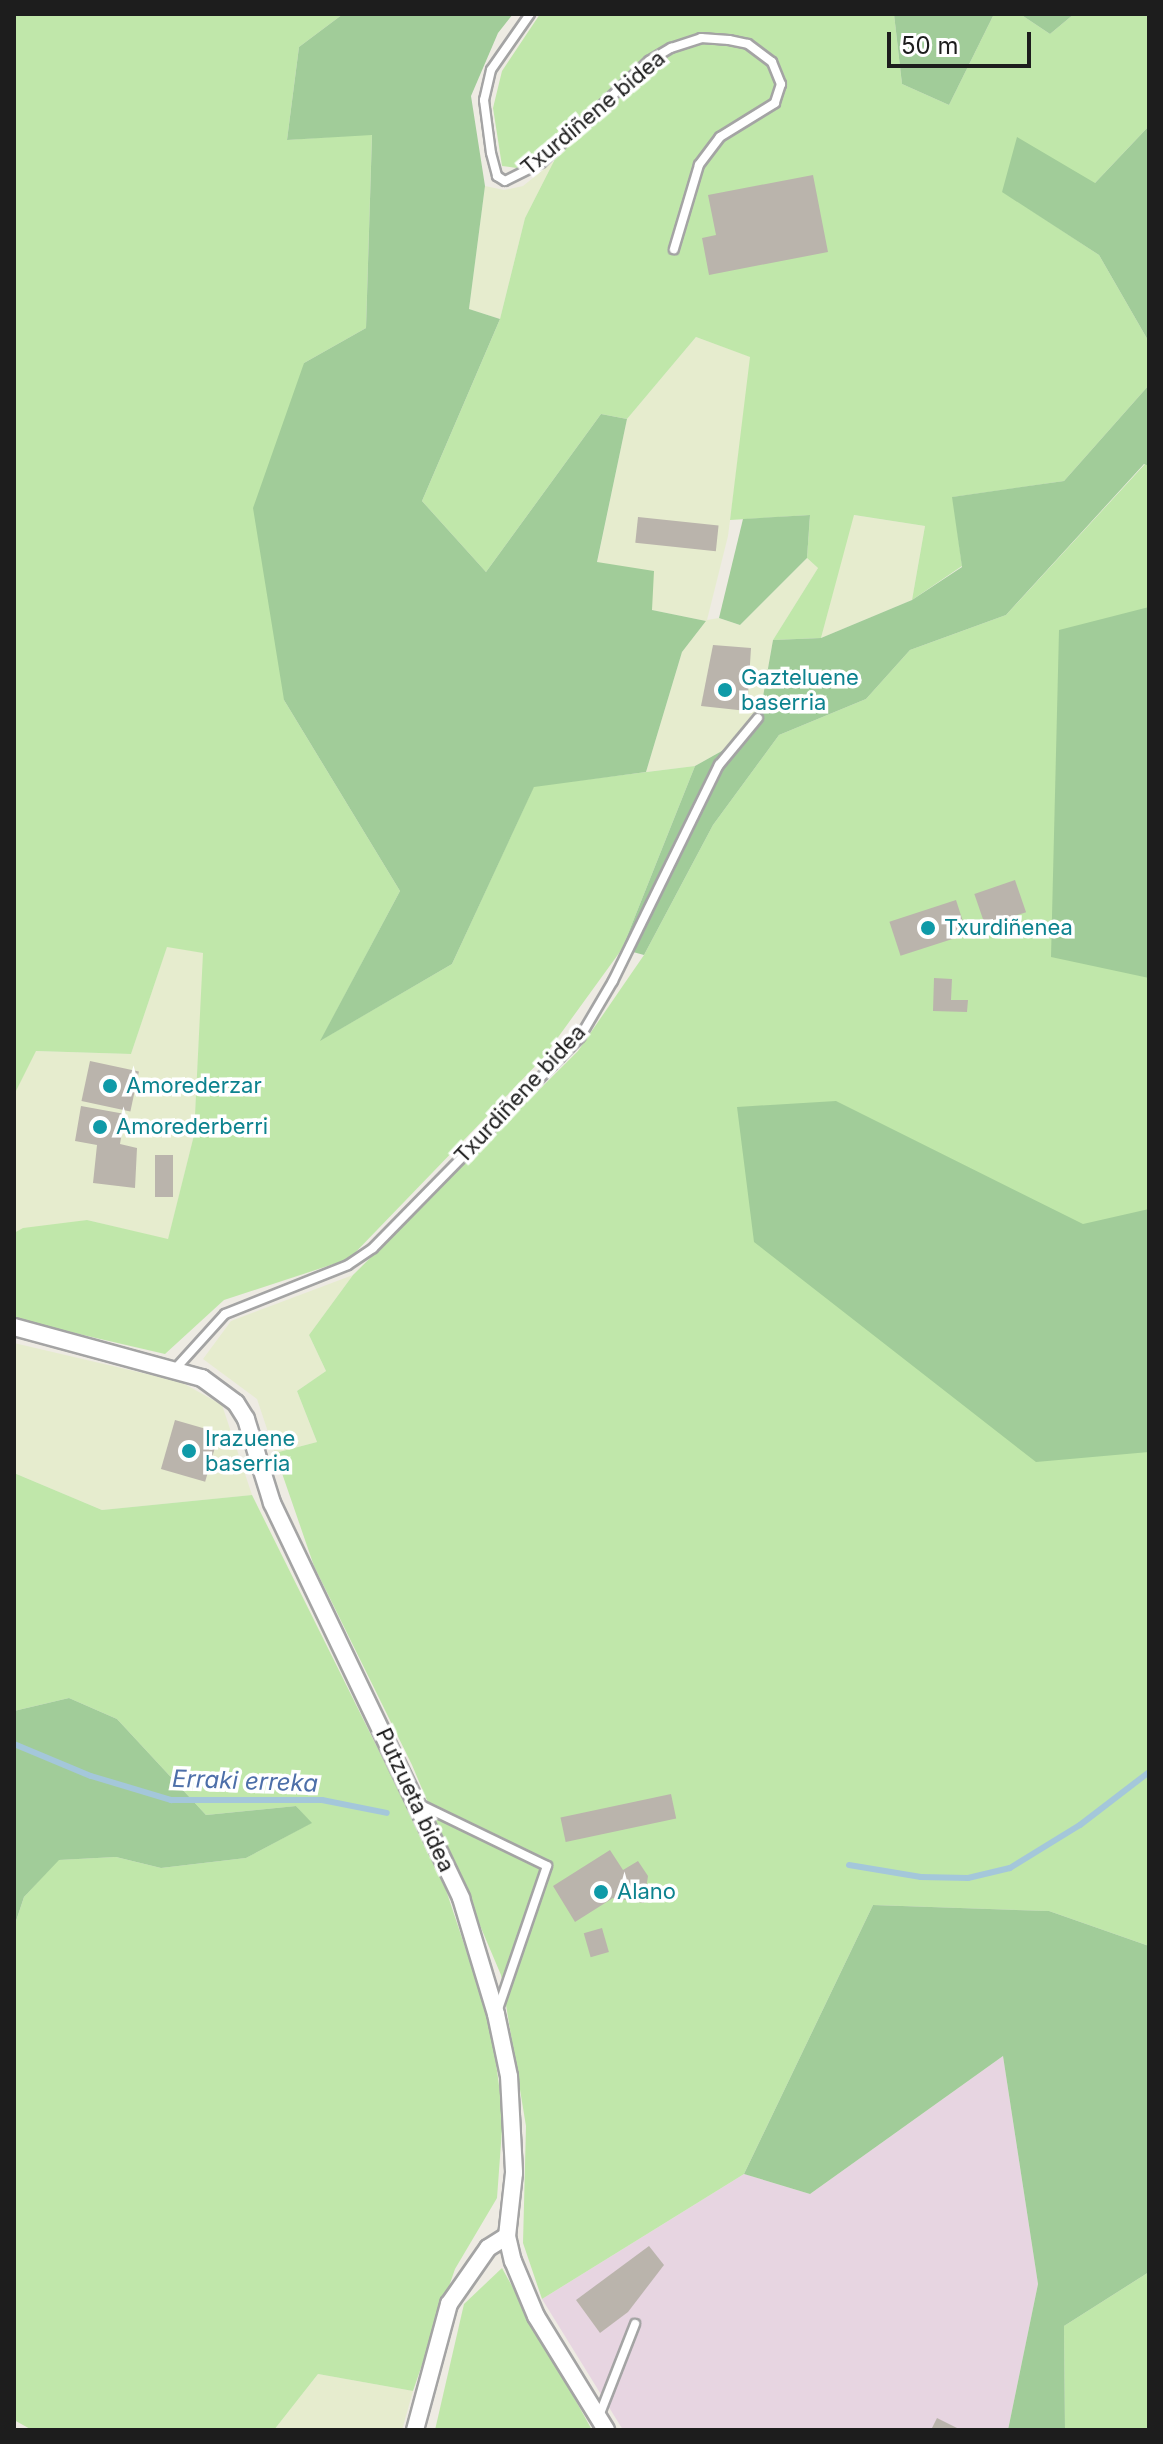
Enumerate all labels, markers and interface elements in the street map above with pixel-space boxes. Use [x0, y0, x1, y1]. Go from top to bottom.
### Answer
scale bar [891, 16, 1035, 66]
text: 50 m [901, 31, 959, 60]
street label: Txurdiñene bidea [516, 45, 670, 181]
place label: Gazteluene baserria [741, 664, 859, 716]
marker: Gazteluene baserria [716, 681, 734, 699]
place label: Txurdiñenea [944, 915, 1073, 941]
marker: Txurdiñenea [919, 919, 937, 937]
street label: Txurdiñene bidea [449, 1019, 591, 1169]
place label: Amorederzar [126, 1073, 262, 1099]
marker: Amorederzar [101, 1077, 119, 1095]
place label: Amorederberri [116, 1114, 268, 1140]
marker: Amorederberri [91, 1118, 109, 1136]
place label: Irazuene baserria [205, 1425, 295, 1476]
marker: Irazuene baserria [180, 1442, 198, 1460]
street label: Putzueta bidea [370, 1724, 460, 1876]
water label: Erraki erreka [172, 1764, 318, 1798]
place label: Alano [617, 1879, 676, 1905]
marker: Alano [592, 1883, 610, 1901]

